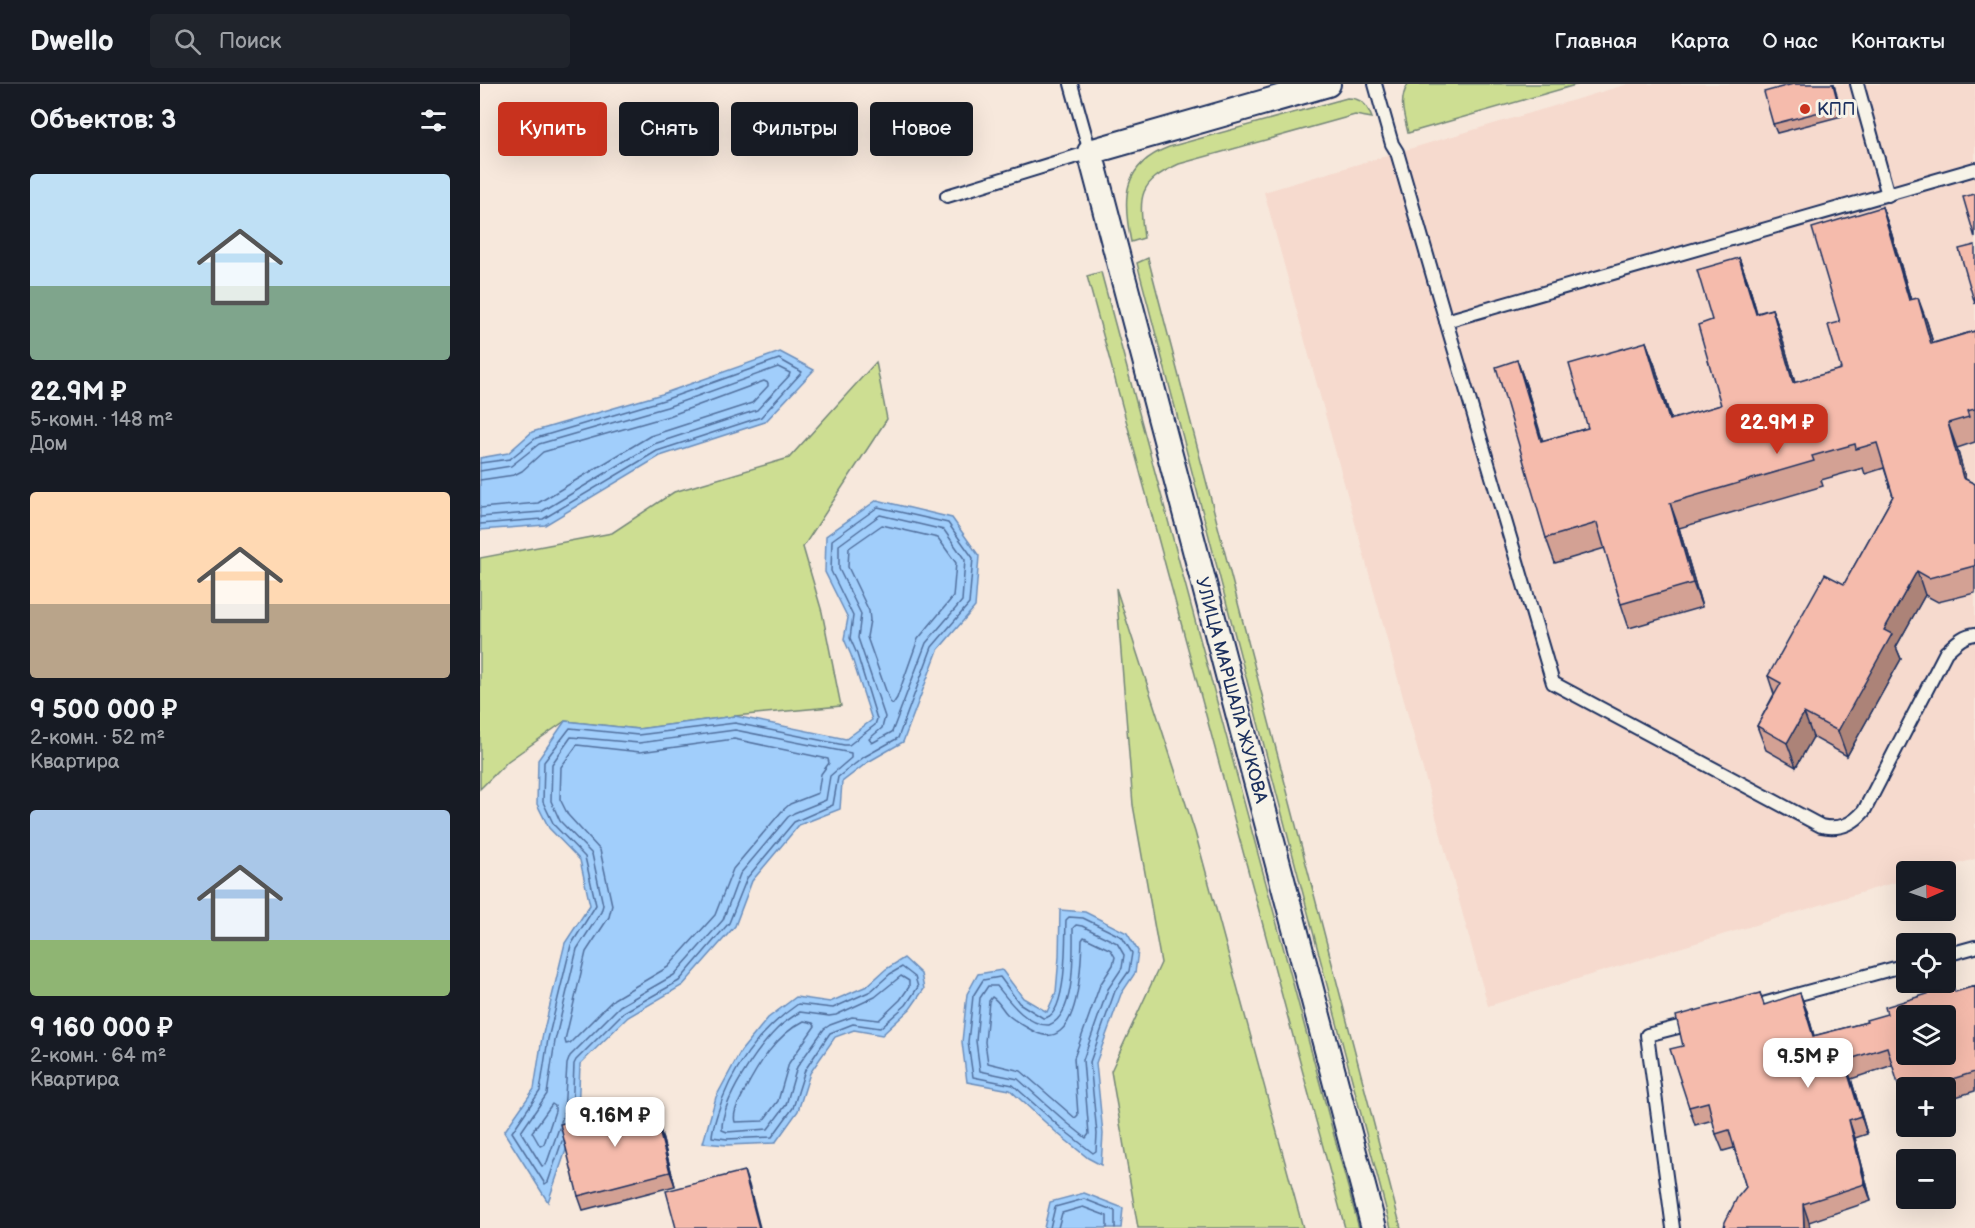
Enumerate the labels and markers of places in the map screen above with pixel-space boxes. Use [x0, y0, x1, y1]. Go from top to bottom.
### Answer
place label: КПП [1817, 99, 1856, 120]
marker: КПП [1798, 102, 1812, 116]
pin: 22.9M ₽ [1722, 404, 1832, 455]
pin: 9.5M ₽ [1759, 1038, 1857, 1089]
pin: 9.16M ₽ [560, 1097, 670, 1148]

